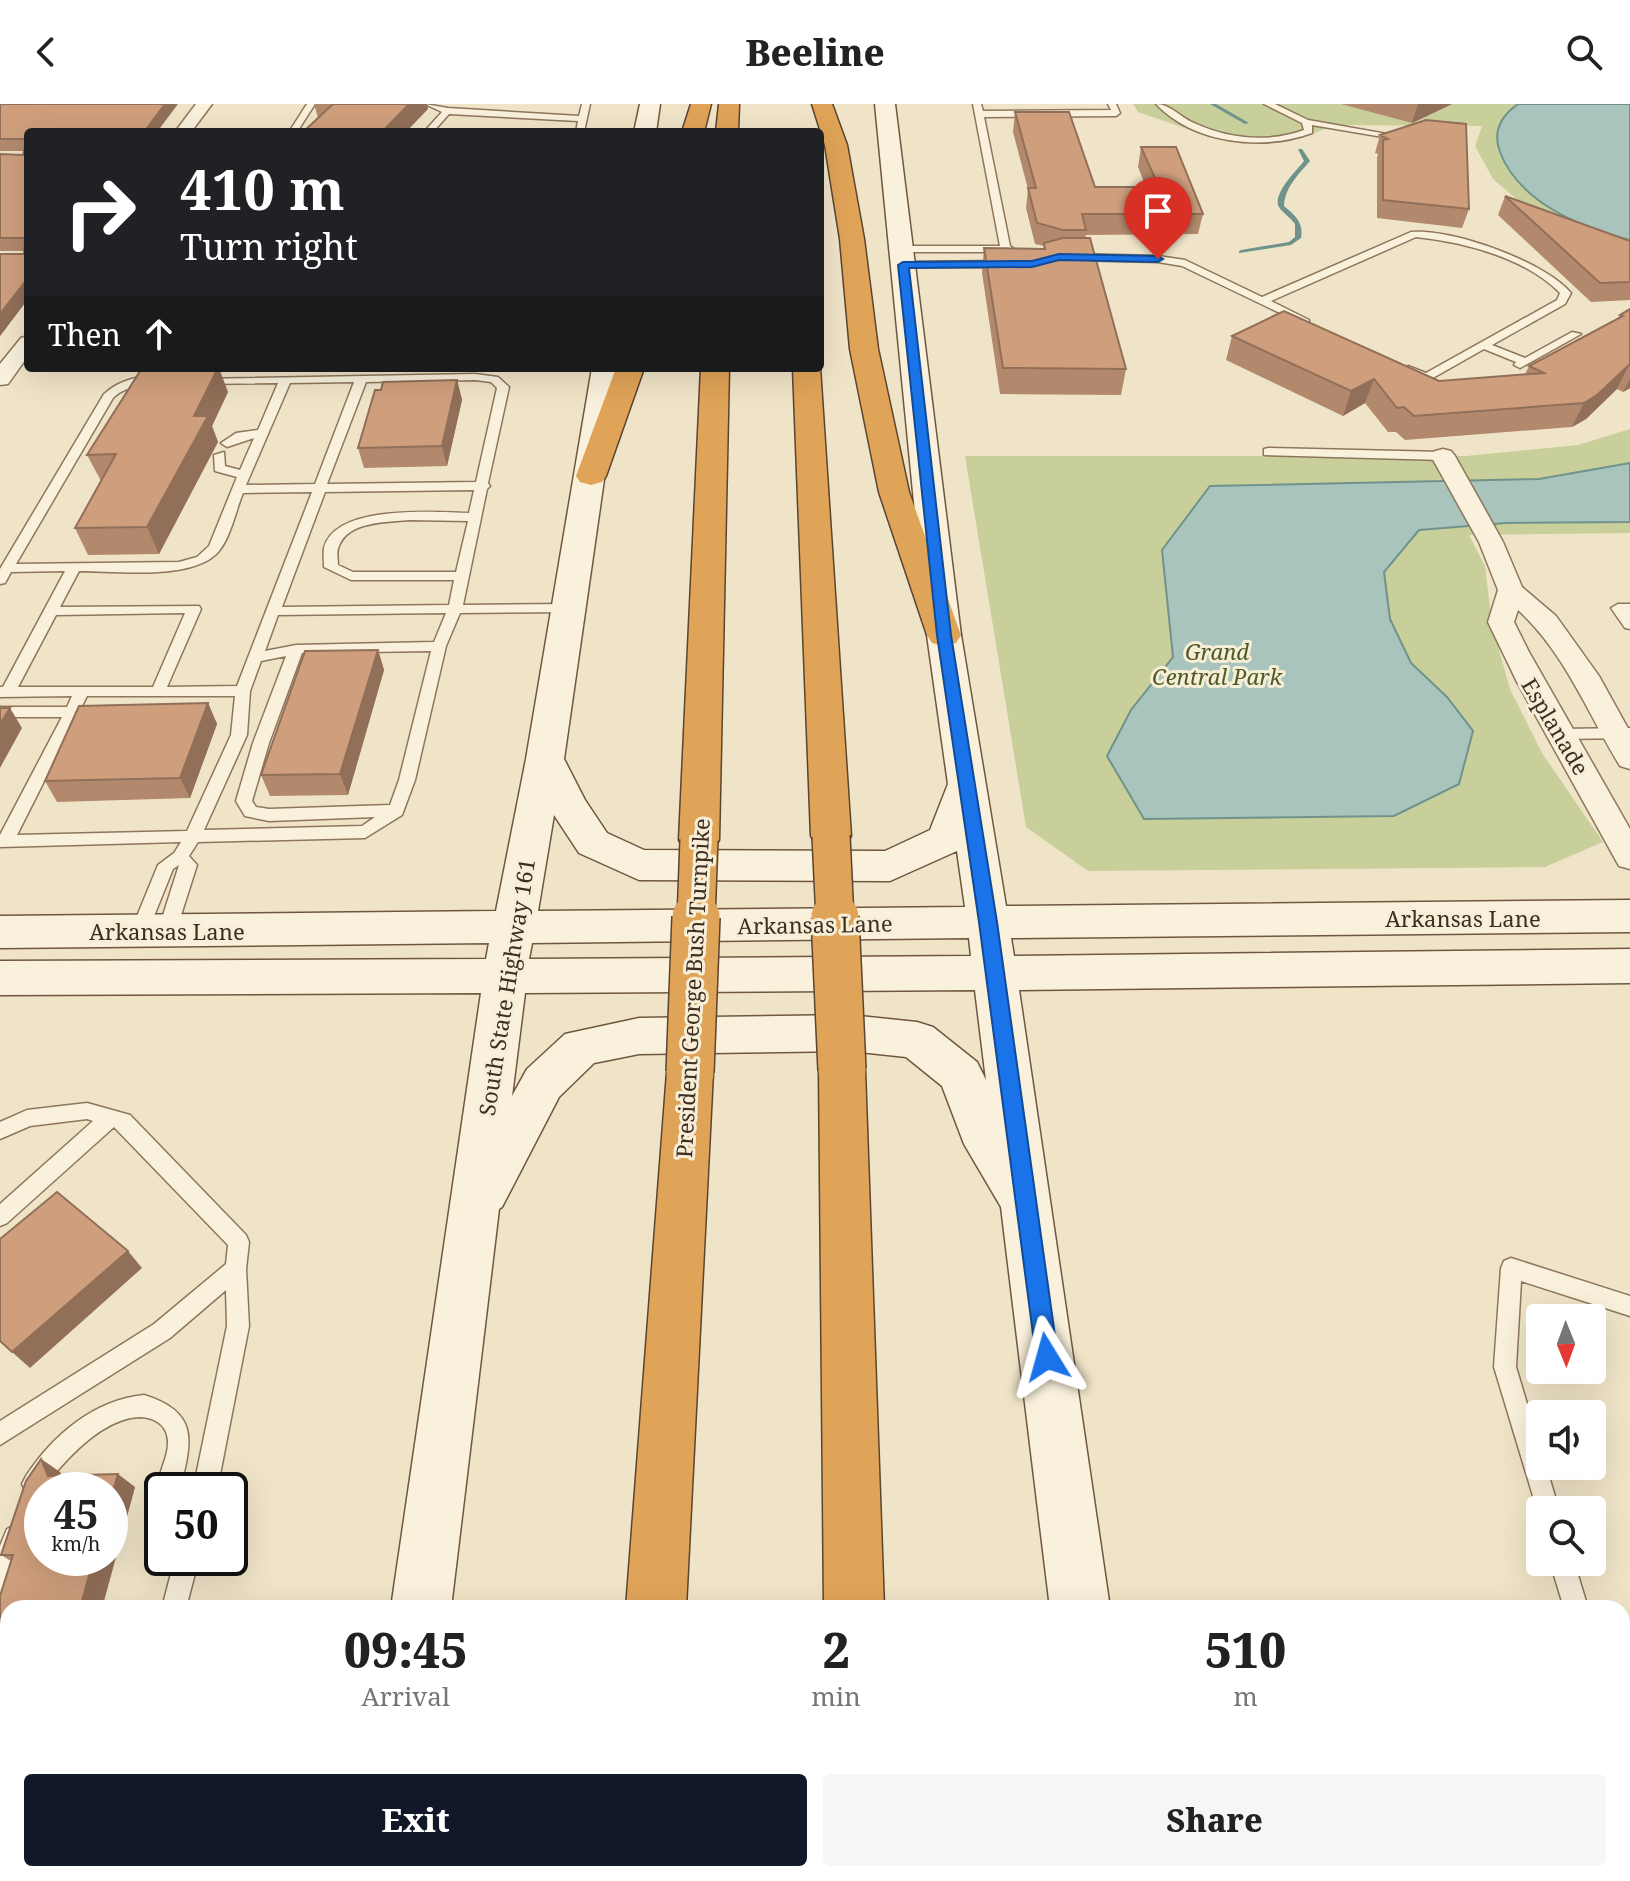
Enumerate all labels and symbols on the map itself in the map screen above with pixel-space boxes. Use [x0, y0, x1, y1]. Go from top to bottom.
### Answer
pin [1124, 177, 1192, 259]
park label: Grand Central Park [1152, 636, 1284, 691]
street label: Esplanade [1515, 672, 1597, 780]
street label: President George Bush Turnpike [668, 817, 716, 1159]
street label: South State Highway 161 [471, 856, 541, 1118]
street label: Arkansas Lane [1385, 903, 1541, 933]
street label: Arkansas Lane [737, 908, 893, 940]
street label: Arkansas Lane [89, 916, 245, 946]
north arrow [1526, 1304, 1606, 1384]
position arrow [1005, 1315, 1089, 1399]
speed limit sign: 50 [144, 1472, 248, 1576]

